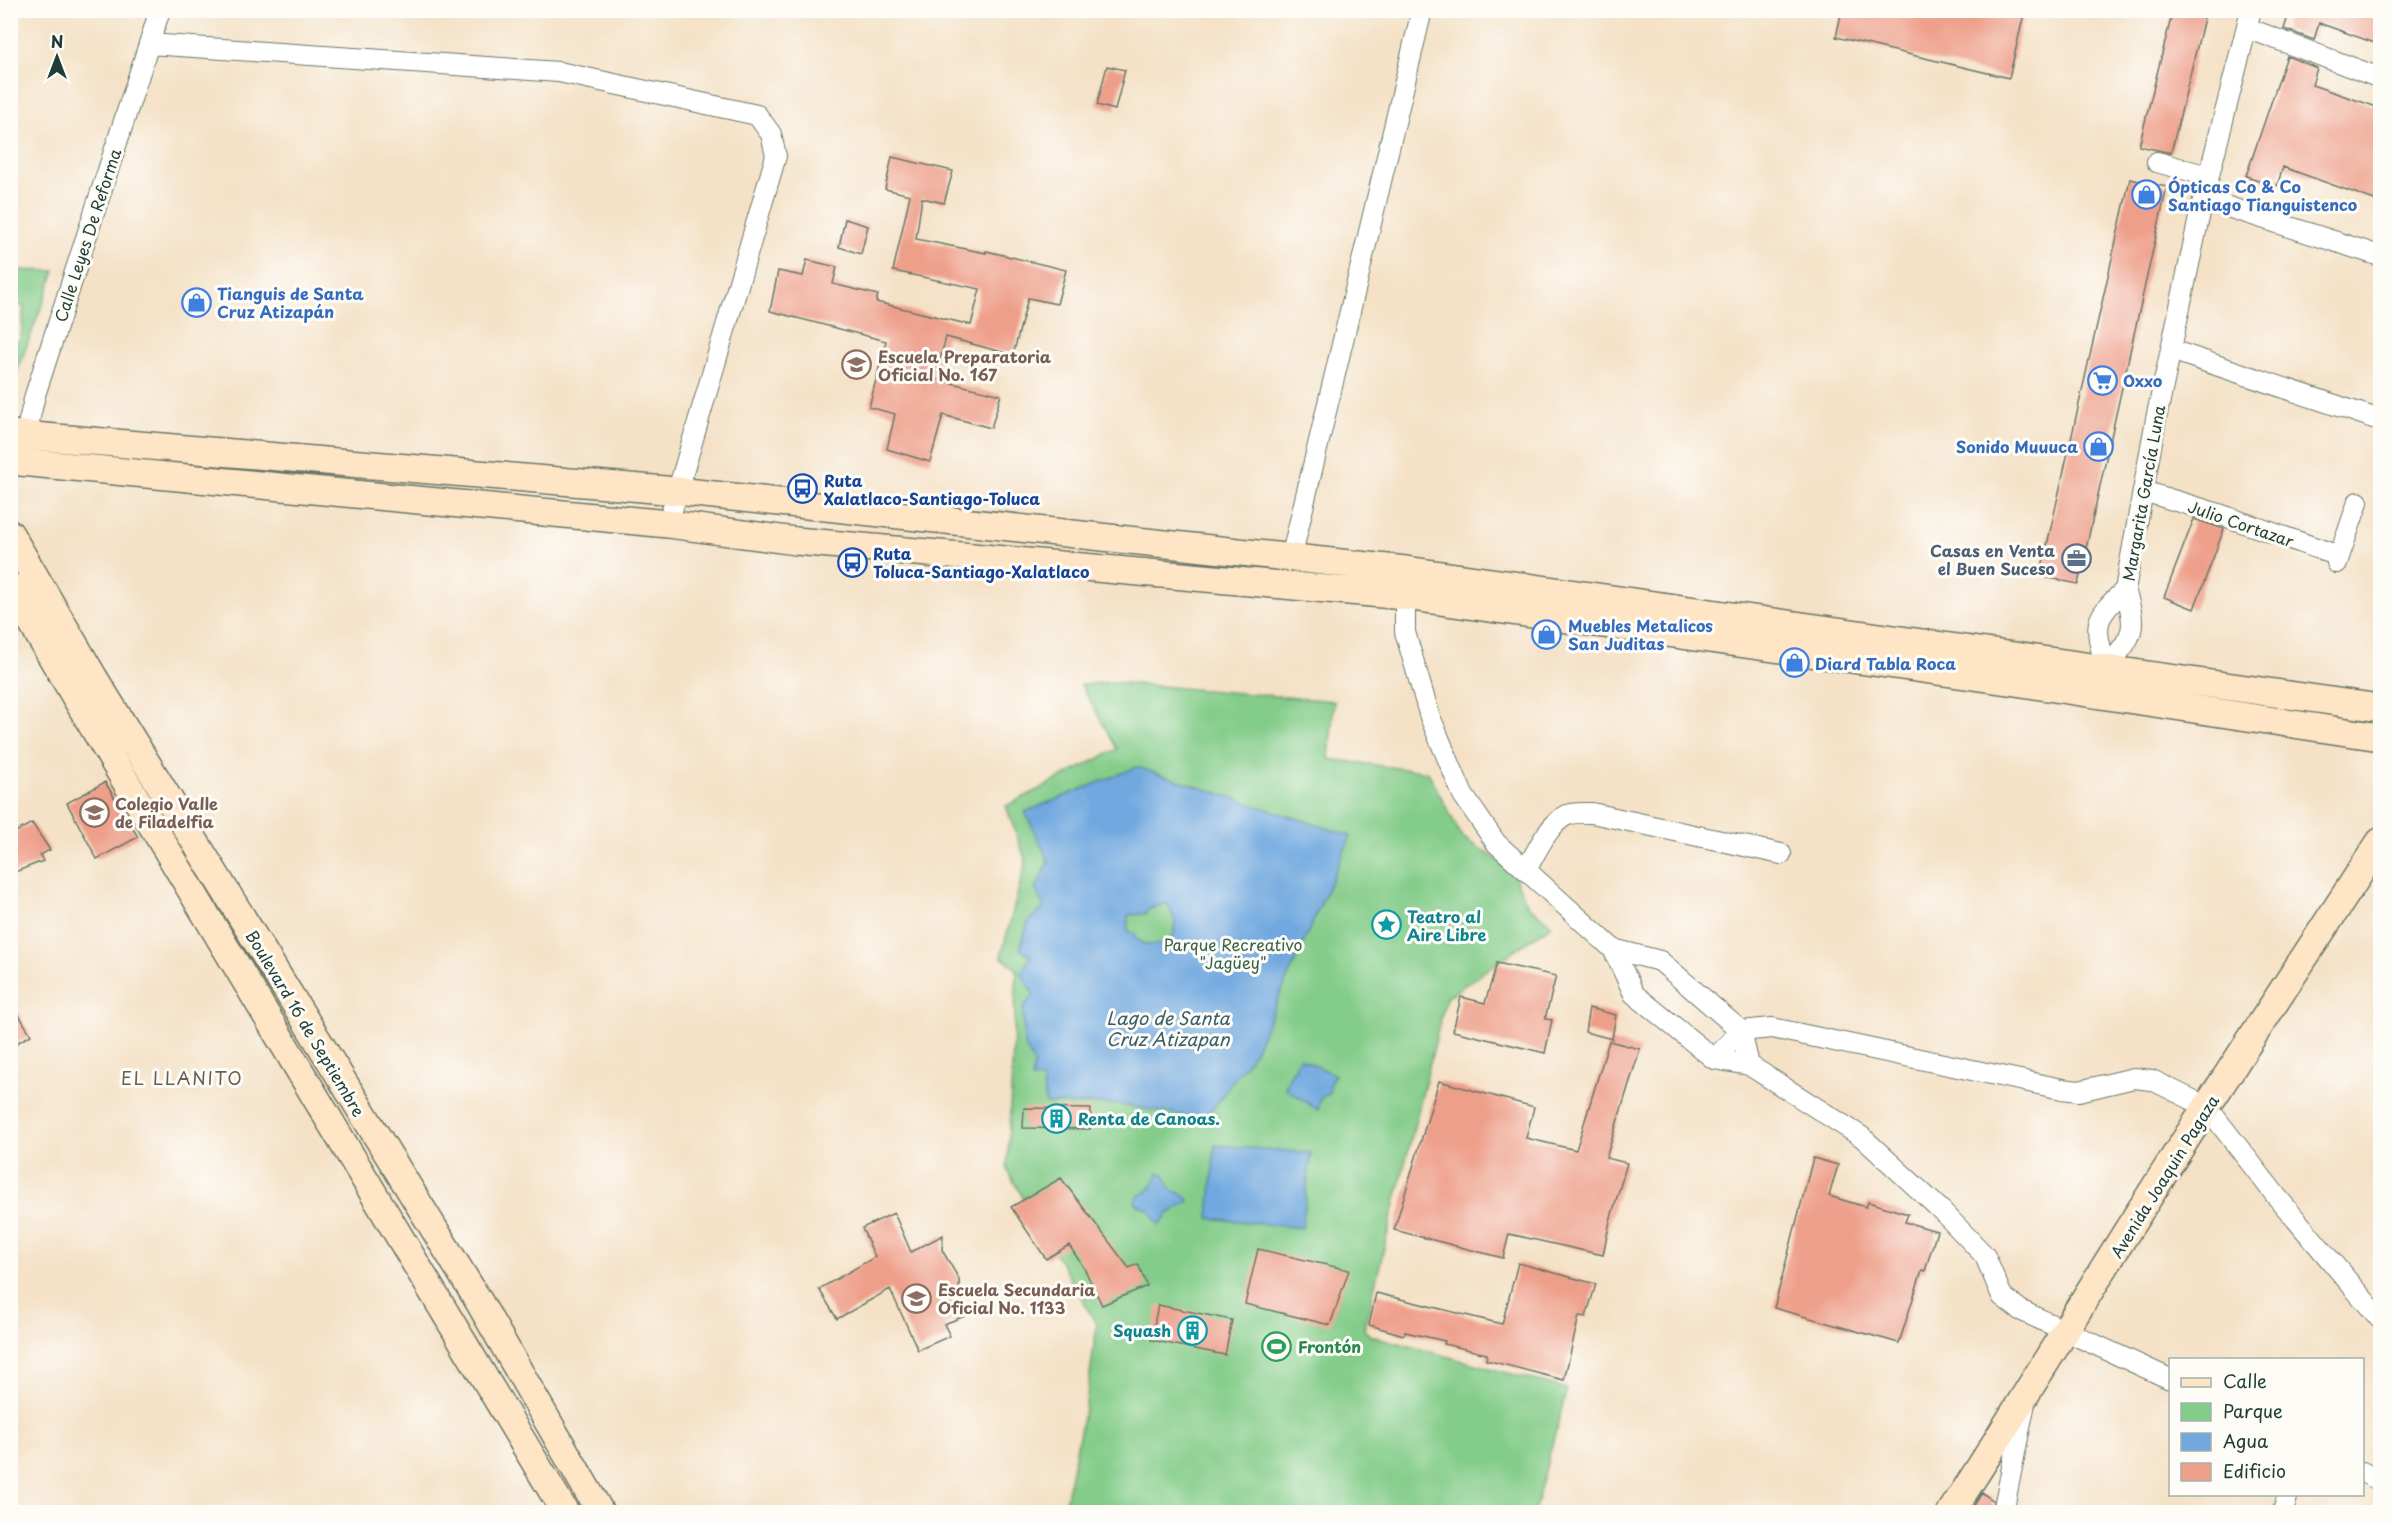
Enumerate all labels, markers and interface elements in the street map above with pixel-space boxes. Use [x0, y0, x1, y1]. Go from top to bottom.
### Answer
north arrow [27, 27, 87, 87]
text: N [51, 29, 63, 53]
street label: Calle Leyes De Reforma [48, 145, 126, 325]
place label: Ópticas Co & Co Santiago Tianguistenco [2168, 174, 2357, 216]
shop icon: Ópticas Co & Co Santiago Tianguistenco [2131, 179, 2163, 211]
place label: Tianguis de Santa Cruz Atizapán [217, 281, 364, 323]
shop icon: Tianguis de Santa Cruz Atizapán [180, 286, 212, 318]
place label: Escuela Preparatoria Oficial No. 167 [878, 344, 1052, 386]
school or university icon: Escuela Preparatoria Oficial No. 167 [841, 349, 873, 381]
supermarket icon: Oxxo [2086, 364, 2118, 396]
place label: Oxxo [2123, 368, 2163, 392]
street label: Margarita García Luna [2116, 403, 2170, 583]
shop icon: Sonido Muuuca [2083, 430, 2115, 462]
place label: Sonido Muuuca [1956, 434, 2078, 458]
place label: Ruta Xalatlaco-Santiago-Toluca [824, 468, 1040, 510]
bus stop icon: Ruta Xalatlaco-Santiago-Toluca [787, 473, 819, 505]
street label: Julio Cortazar [2185, 494, 2298, 553]
place label: Casas en Venta el Buen Suceso [1930, 538, 2055, 580]
place label: Ruta Toluca-Santiago-Xalatlaco [873, 541, 1089, 583]
office icon: Casas en Venta el Buen Suceso [2060, 543, 2092, 575]
bus stop icon: Ruta Toluca-Santiago-Xalatlaco [836, 546, 868, 578]
place label: Muebles Metalicos San Juditas [1568, 613, 1714, 655]
shop icon: Muebles Metalicos San Juditas [1531, 618, 1563, 650]
shop icon: Diard Tabla Roca [1778, 647, 1810, 679]
place label: Diard Tabla Roca [1815, 651, 1956, 675]
place label: Colegio Valle de Filadelfia [115, 791, 218, 833]
school or university icon: Colegio Valle de Filadelfia [78, 796, 110, 828]
place label: Teatro al Aire Libre [1407, 904, 1486, 946]
place icon: Teatro al Aire Libre [1370, 909, 1402, 941]
street label: Boulevard 16 de Septiembre [241, 925, 371, 1121]
park label: Parque Recreativo "Jagüey" [1164, 932, 1302, 974]
water label: Lago de Santa Cruz Atizapan [1106, 1004, 1231, 1052]
district label: EL LLANITO [121, 1064, 243, 1091]
street label: Avenida Joaquin Pagaza [2104, 1090, 2224, 1262]
building icon: Renta de Canoas. [1041, 1102, 1073, 1134]
place label: Renta de Canoas. [1078, 1106, 1220, 1130]
place label: Escuela Secundaria Oficial No. 1133 [938, 1277, 1095, 1319]
school or university icon: Escuela Secundaria Oficial No. 1133 [901, 1282, 933, 1314]
building icon: Squash [1176, 1314, 1208, 1346]
place label: Squash [1113, 1318, 1171, 1342]
sports icon: Frontón [1261, 1330, 1293, 1362]
place label: Frontón [1298, 1334, 1361, 1358]
legend [2169, 1358, 2364, 1496]
text: Calle [2223, 1367, 2267, 1394]
text: Parque [2223, 1397, 2283, 1424]
text: Agua [2223, 1427, 2269, 1454]
text: Edificio [2223, 1457, 2286, 1484]

